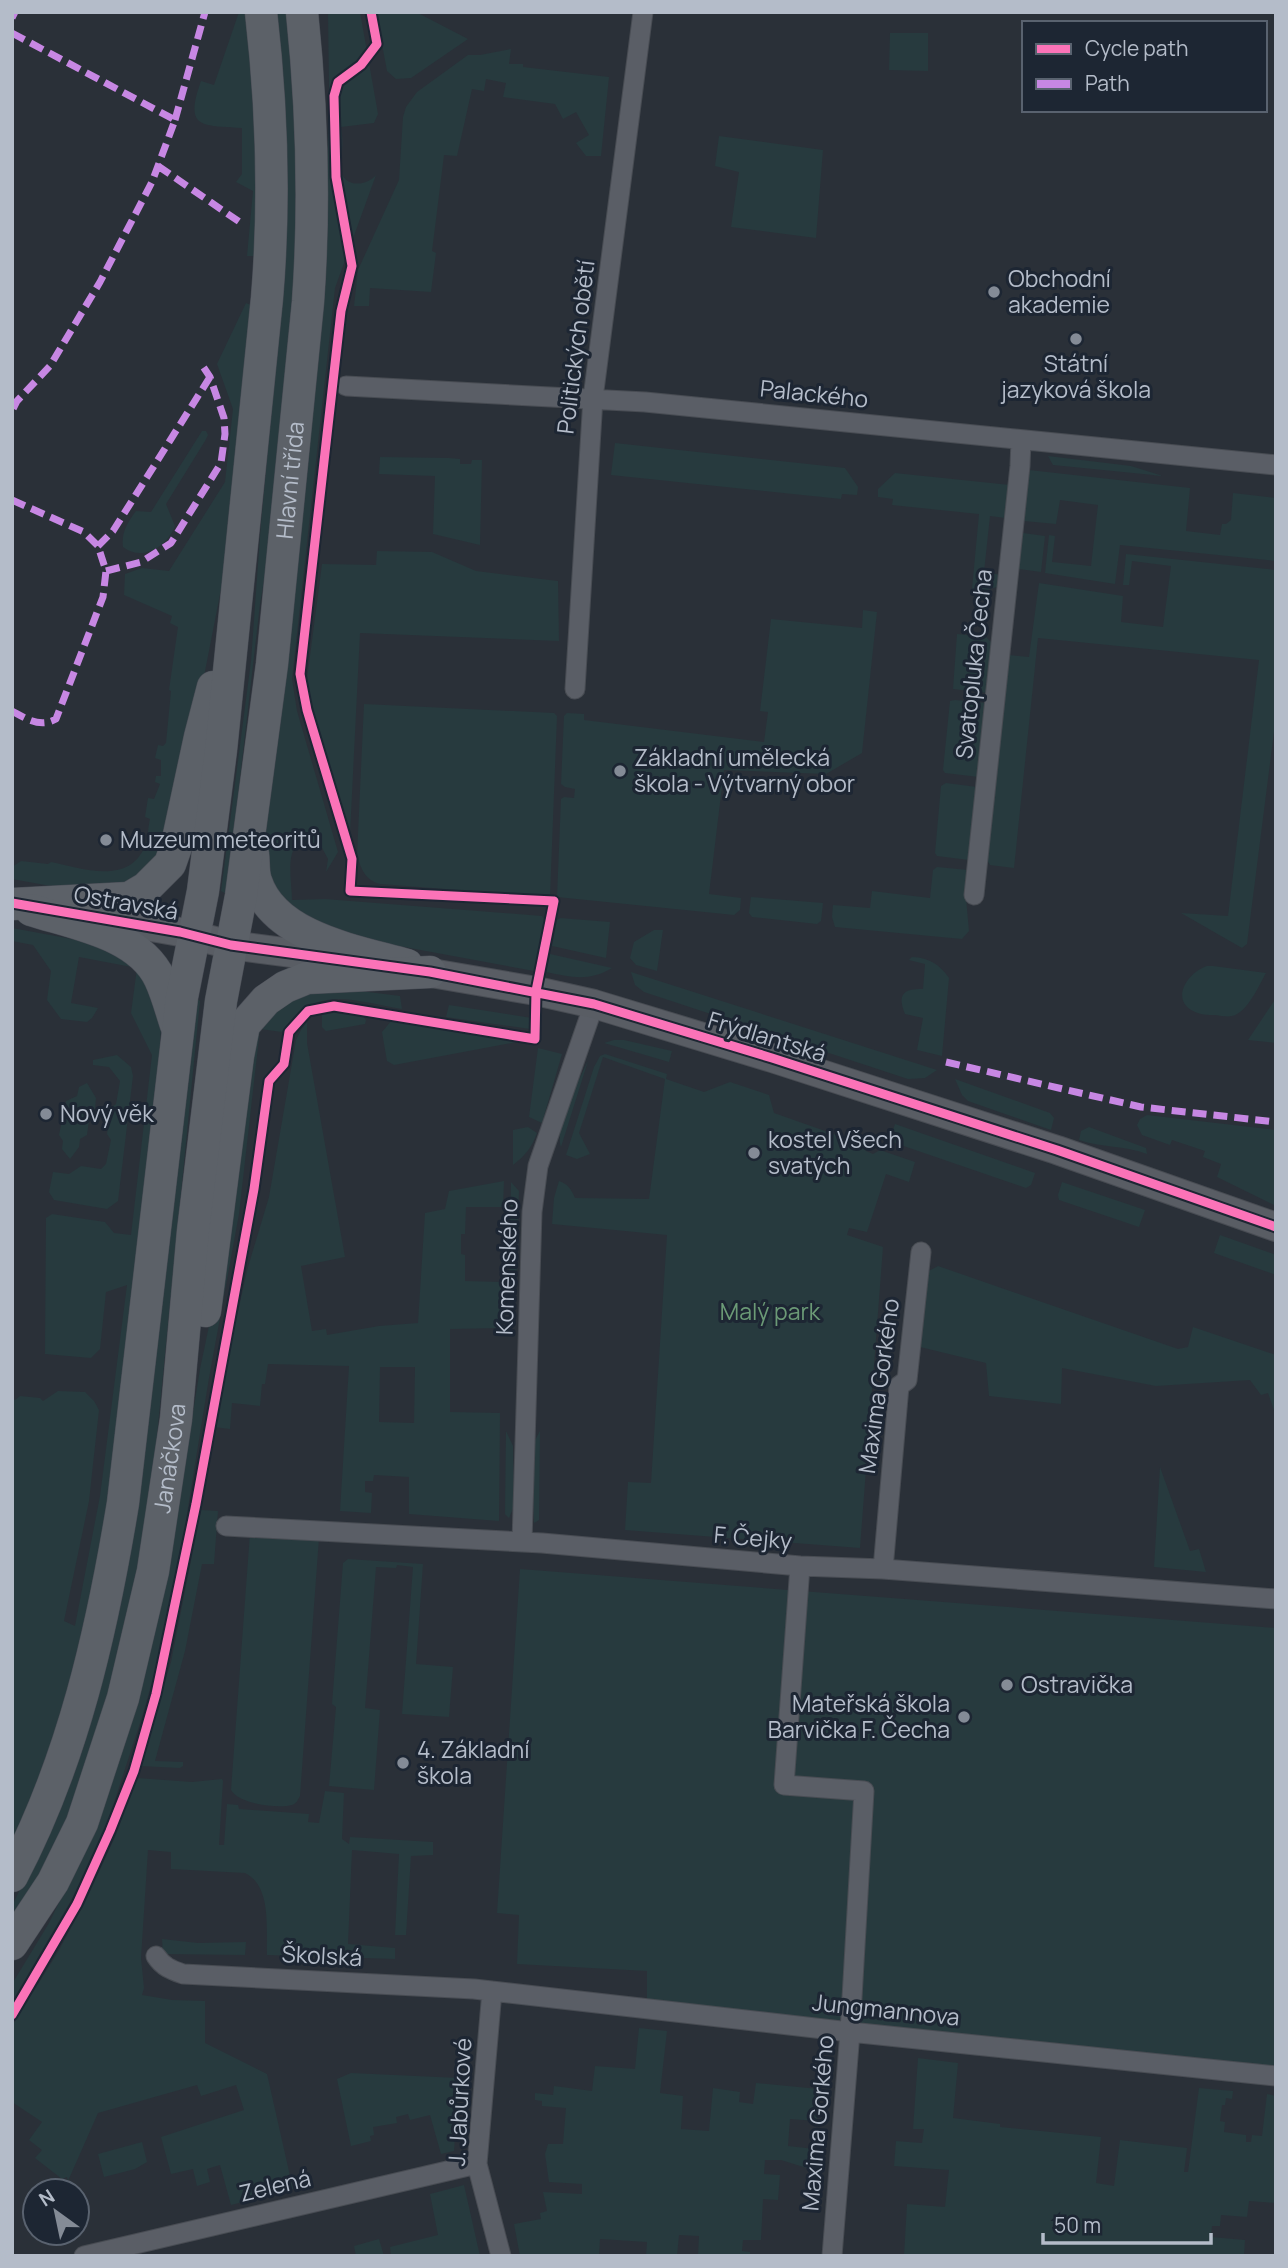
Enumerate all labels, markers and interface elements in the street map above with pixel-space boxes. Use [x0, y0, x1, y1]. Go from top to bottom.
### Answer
legend [1022, 21, 1267, 112]
text: Cycle path [1085, 34, 1188, 62]
text: Path [1085, 69, 1130, 97]
street label: Politických obětí [548, 258, 602, 436]
place label: Obchodní akademie [1008, 262, 1111, 320]
marker: Obchodní akademie [986, 284, 1002, 300]
marker: Státní jazyková škola [1068, 331, 1084, 347]
place label: Státní jazyková škola [1000, 347, 1151, 405]
street label: Palackého [758, 371, 870, 415]
street label: Hlavní třída [268, 420, 311, 540]
street label: Svatopluka Čecha [947, 567, 999, 760]
place label: Základní umělecká škola - Výtvarný obor [634, 741, 855, 799]
marker: Základní umělecká škola - Výtvarný obor [612, 763, 628, 779]
place label: Muzeum meteoritů [120, 823, 321, 855]
marker: Muzeum meteoritů [98, 832, 114, 848]
street label: Ostravská [71, 877, 181, 927]
street label: Frýdlantská [704, 1003, 830, 1069]
place label: Nový věk [60, 1097, 154, 1129]
marker: Nový věk [38, 1106, 54, 1122]
place label: kostel Všech svatých [768, 1123, 902, 1181]
marker: kostel Všech svatých [746, 1145, 762, 1161]
street label: Komenského [488, 1198, 524, 1336]
park label: Malý park [720, 1295, 821, 1327]
street label: Maxima Gorkého [850, 1296, 906, 1475]
street label: Janáčkova [145, 1402, 192, 1515]
street label: F. Čejky [713, 1518, 794, 1556]
place label: Ostravička [1021, 1668, 1133, 1700]
marker: Ostravička [999, 1677, 1015, 1693]
place label: Mateřská škola Barvička F. Čecha [768, 1687, 950, 1745]
marker: Mateřská škola Barvička F. Čecha [956, 1709, 972, 1725]
place label: 4. Základní škola [417, 1733, 530, 1791]
marker: 4. Základní škola [395, 1755, 411, 1771]
street label: Školská [281, 1937, 363, 1973]
street label: Jungmannova [811, 1985, 961, 2033]
street label: Maxima Gorkého [793, 2034, 841, 2212]
street label: J. Jabůrkové [440, 2037, 478, 2167]
street label: Zelená [236, 2161, 314, 2209]
north arrow [21, 2177, 91, 2247]
text: N [34, 2183, 60, 2212]
scale bar [1043, 2202, 1211, 2246]
text: 50 m [1054, 2211, 1101, 2239]

